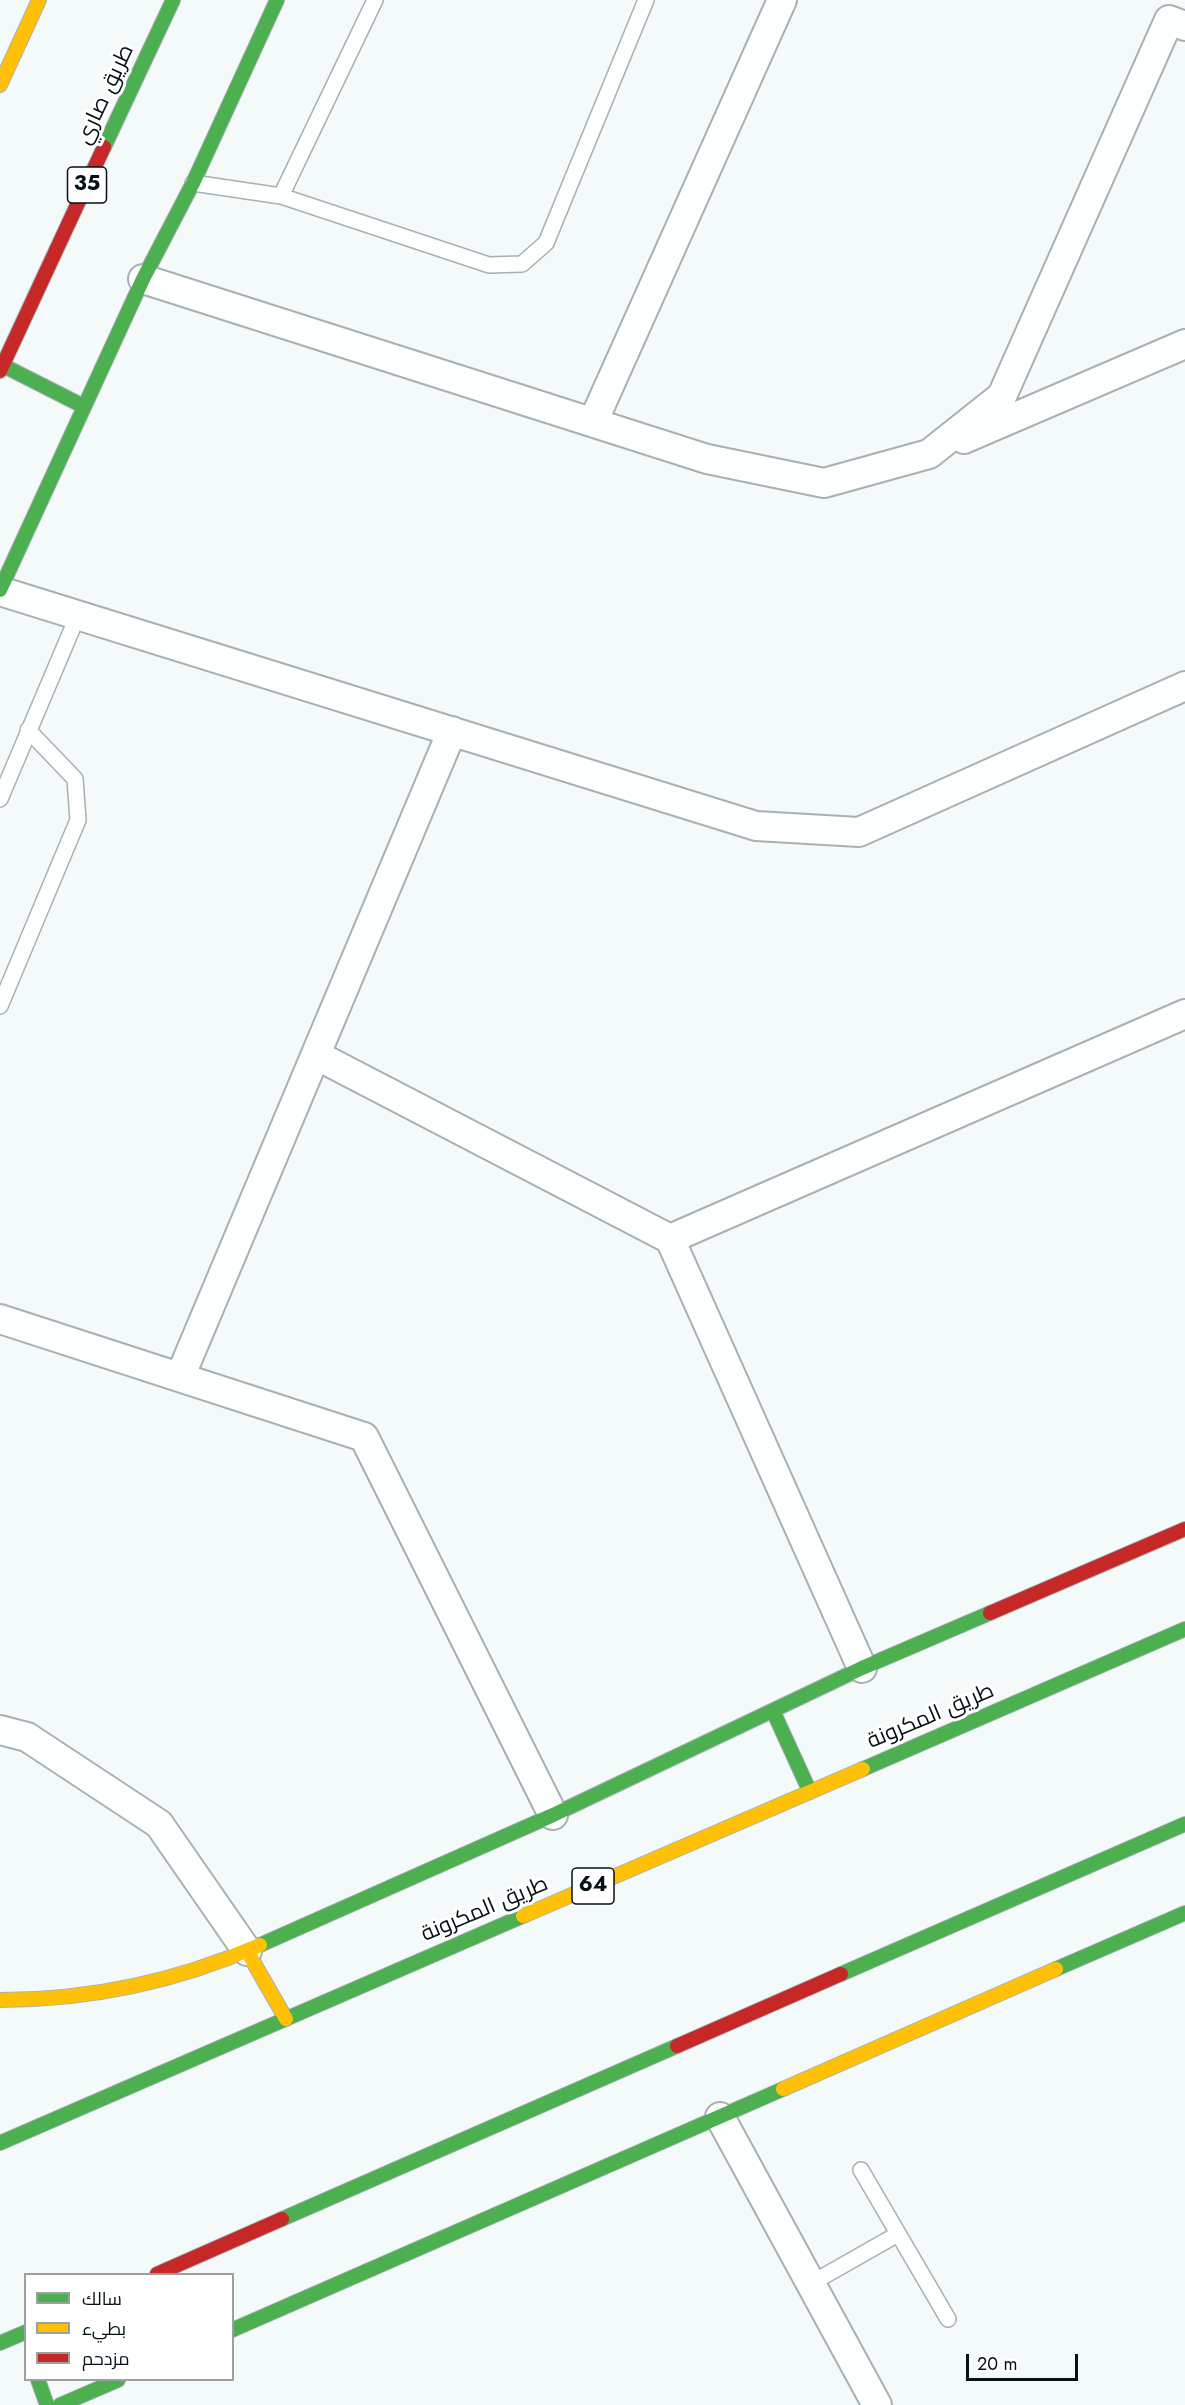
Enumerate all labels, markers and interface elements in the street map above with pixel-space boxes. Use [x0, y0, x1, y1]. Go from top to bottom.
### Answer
street label: طريق صاري [71, 41, 141, 149]
road number: 35 [68, 167, 106, 203]
street label: طريق المكرونة [864, 1678, 998, 1756]
road number: 64 [572, 1868, 614, 1904]
street label: طريق المكرونة [418, 1871, 552, 1949]
legend [24, 2273, 234, 2381]
text: سالك [82, 2286, 122, 2312]
text: بطيء [82, 2316, 126, 2342]
scale bar [969, 2342, 1082, 2380]
text: مزدحم [82, 2346, 130, 2372]
text: 20 m [977, 2351, 1017, 2377]

